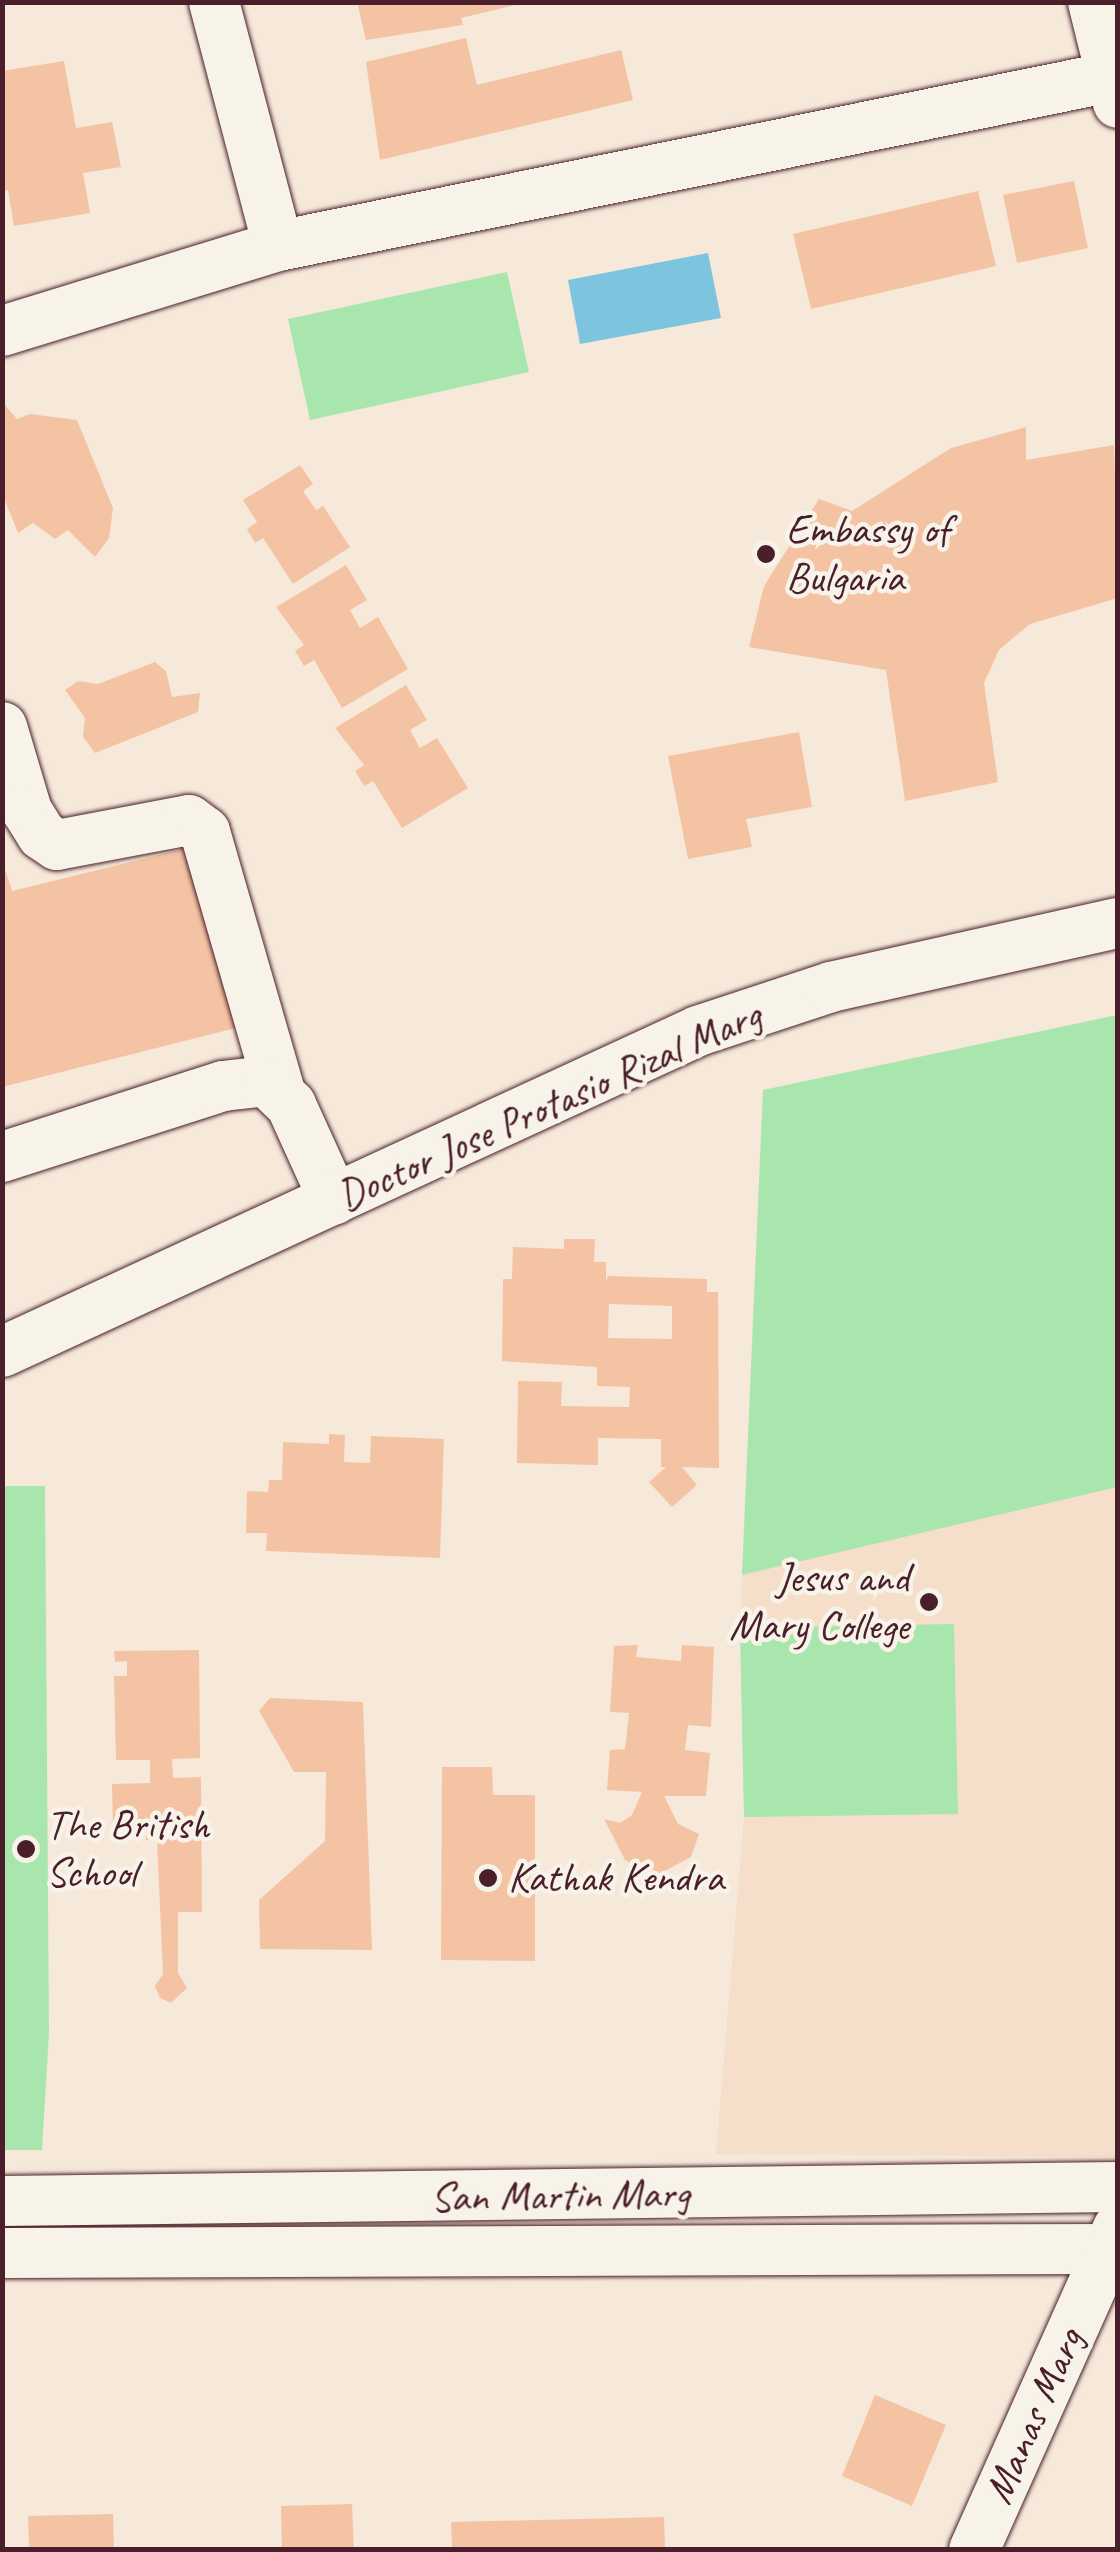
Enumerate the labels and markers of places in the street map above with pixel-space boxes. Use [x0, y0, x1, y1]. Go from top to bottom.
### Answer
place label: Embassy of Bulgaria [786, 505, 949, 604]
marker: Embassy of Bulgaria [755, 543, 777, 565]
place label: Jesus and Mary College [730, 1553, 909, 1652]
marker: Jesus and Mary College [918, 1591, 940, 1613]
place label: The British School [46, 1800, 210, 1898]
marker: The British School [15, 1838, 37, 1860]
place label: Kathak Kendra [508, 1853, 721, 1903]
marker: Kathak Kendra [477, 1867, 499, 1889]

